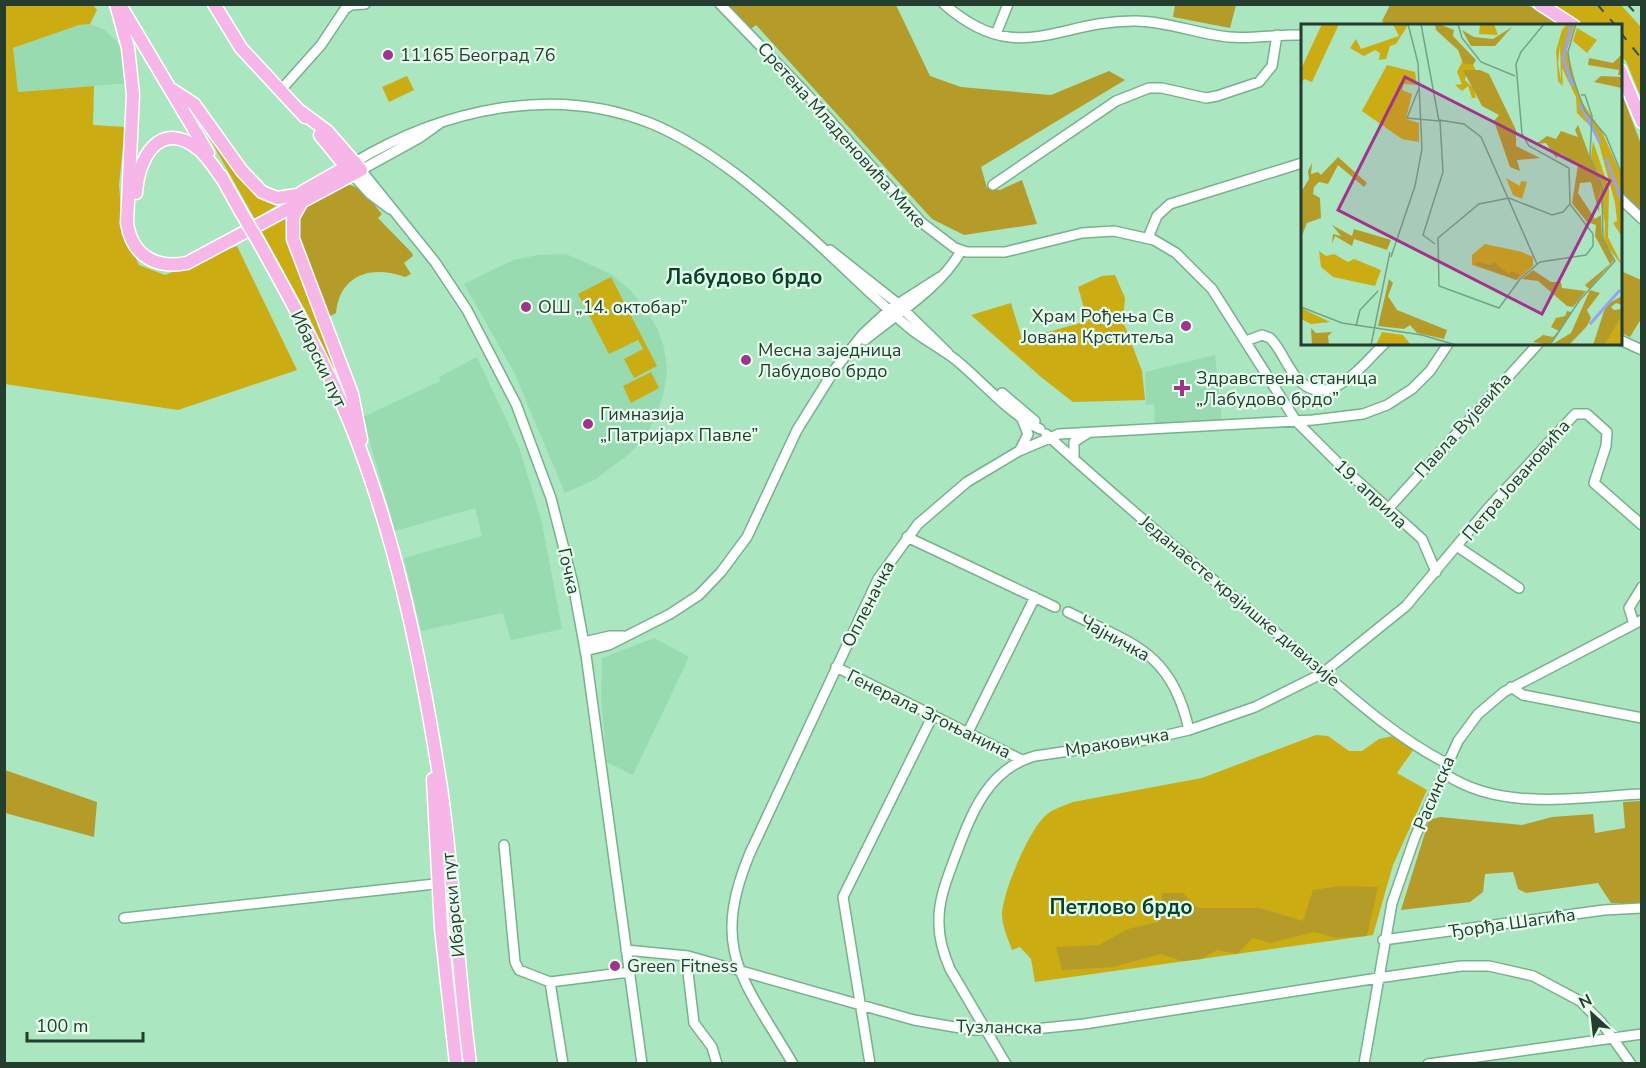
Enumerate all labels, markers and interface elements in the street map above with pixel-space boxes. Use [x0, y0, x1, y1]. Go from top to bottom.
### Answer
inset map [1301, 24, 1622, 345]
street label: Сретена Младеновића Мике [752, 37, 932, 233]
place label: 11165 Београд 76 [400, 43, 556, 67]
marker: 11165 Београд 76 [381, 48, 395, 62]
district label: Лабудово брдо [666, 263, 822, 291]
place label: ОШ „14. октобар” [538, 295, 688, 319]
marker: ОШ „14. октобар” [519, 300, 533, 314]
place label: Храм Рођења Св Јована Крститеља [1020, 304, 1174, 349]
street label: Ибарски пут [285, 307, 353, 411]
marker: Храм Рођења Св Јована Крститеља [1179, 319, 1193, 333]
place label: Месна заједница Лабудово брдо [758, 338, 902, 383]
marker: Месна заједница Лабудово брдо [739, 353, 753, 367]
place label: Здравствена станица „Лабудово брдо” [1196, 366, 1377, 411]
street label: Павла Вујевића [1409, 367, 1517, 483]
marker: Здравствена станица „Лабудово брдо” [1173, 379, 1191, 397]
place label: Гимназија „Патријарх Павле” [600, 402, 758, 447]
street label: Петра Јовановића [1457, 414, 1575, 546]
marker: Гимназија „Патријарх Павле” [581, 417, 595, 431]
street label: 19. априла [1329, 454, 1413, 534]
street label: Једанаесте крајишке дивизије [1134, 509, 1345, 692]
street label: Гочка [552, 545, 586, 597]
street label: Опленачка [836, 557, 900, 651]
street label: Чајничка [1076, 609, 1154, 667]
street label: Генерала Згоњанина [843, 664, 1015, 764]
street label: Мраковичка [1063, 722, 1171, 762]
street label: Расинска [1408, 752, 1460, 834]
street label: Ибарски пут [436, 852, 470, 958]
district label: Петлово брдо [1049, 893, 1193, 921]
street label: Ђорђа Шагића [1447, 902, 1577, 944]
place label: Green Fitness [627, 954, 738, 978]
marker: Green Fitness [608, 959, 622, 973]
north arrow [1562, 984, 1622, 1044]
text: N [1575, 989, 1596, 1014]
scale bar [27, 1005, 142, 1043]
text: 100 m [36, 1014, 88, 1038]
street label: Тузланска [956, 1014, 1042, 1040]

